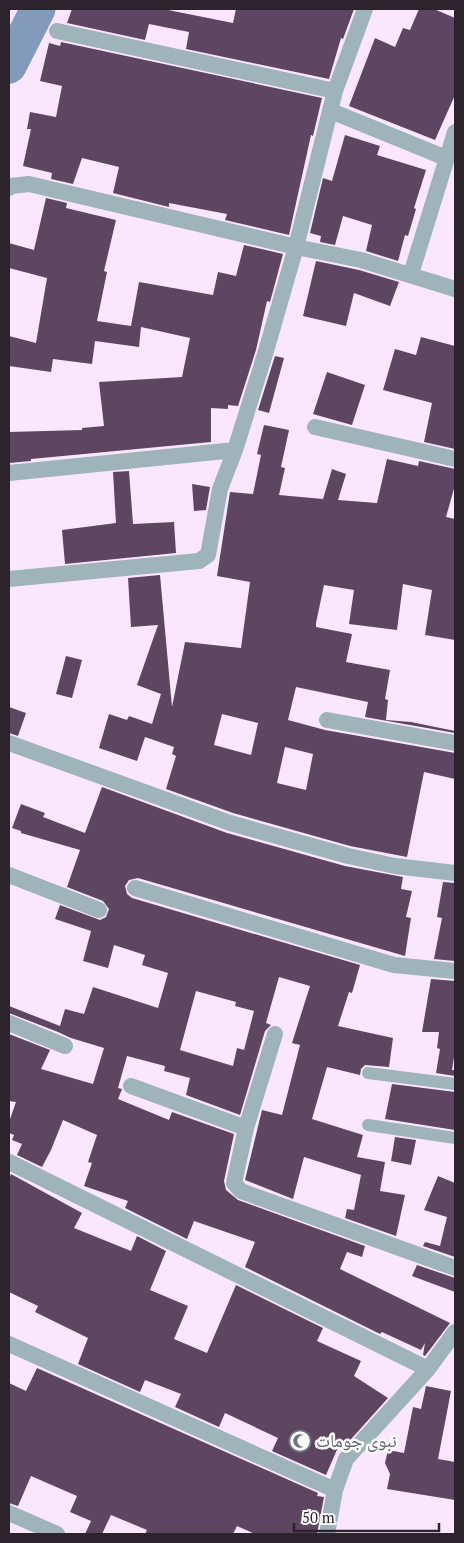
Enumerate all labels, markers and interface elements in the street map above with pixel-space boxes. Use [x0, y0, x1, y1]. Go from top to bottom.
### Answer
place label: نبوی جومات [316, 1428, 397, 1452]
mosque icon: نبوی جومات [288, 1429, 312, 1453]
scale bar [294, 1500, 439, 1532]
text: 50 m [302, 1507, 335, 1527]

